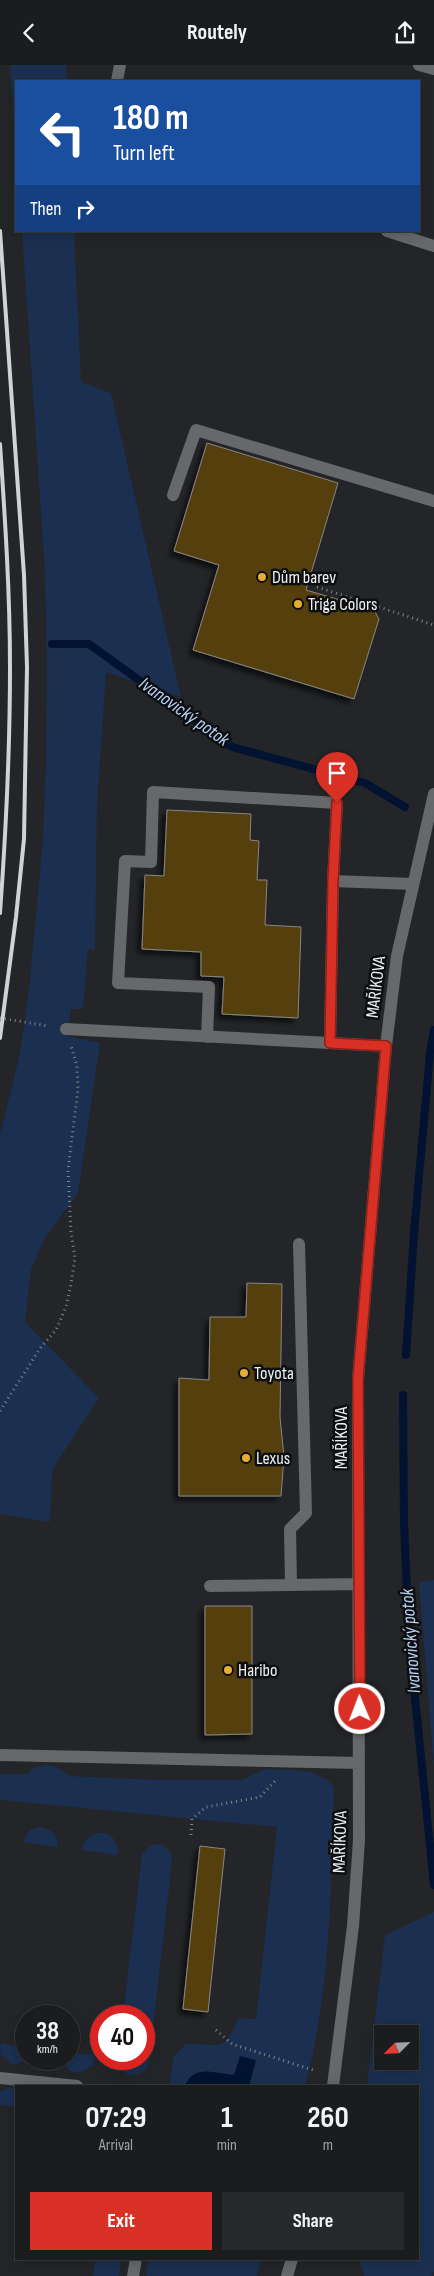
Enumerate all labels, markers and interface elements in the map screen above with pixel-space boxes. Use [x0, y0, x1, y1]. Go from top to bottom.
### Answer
icon: back [15, 19, 43, 47]
text: Routely [187, 19, 247, 46]
icon: share [391, 19, 419, 47]
text: 180 m [113, 97, 189, 140]
icon: left [30, 100, 95, 165]
text: Turn left [113, 140, 175, 167]
icon: right [71, 195, 99, 223]
text: Then [30, 198, 61, 221]
place label: Dům barev [272, 567, 336, 588]
marker: Dům barev [256, 571, 268, 583]
place label: Triga Colors [308, 594, 377, 615]
marker: Triga Colors [292, 598, 304, 610]
water label: Ivanovický potok [134, 672, 234, 752]
pin [316, 752, 358, 803]
icon: arrive [323, 759, 351, 787]
street label: MAŘÍKOVA [362, 955, 390, 1019]
place label: Toyota [254, 1363, 294, 1384]
marker: Toyota [238, 1367, 250, 1379]
street label: MAŘÍKOVA [331, 1407, 352, 1469]
place label: Lexus [256, 1448, 290, 1469]
marker: Lexus [240, 1452, 252, 1464]
water label: Ivanovický potok [396, 1587, 426, 1694]
place label: Haribo [238, 1660, 278, 1681]
marker: Haribo [222, 1664, 234, 1676]
position arrow [333, 1682, 385, 1734]
street label: MAŘÍKOVA [328, 1810, 352, 1873]
speed limit sign: 40 [90, 2005, 155, 2070]
text: 38 [36, 2016, 59, 2047]
north arrow [374, 2025, 419, 2070]
map controls [374, 2025, 419, 2070]
text: km/h [37, 2042, 58, 2057]
text: 07:29 [85, 2100, 147, 2136]
text: 1 [221, 2100, 233, 2136]
text: 260 [307, 2100, 349, 2136]
text: Arrival [99, 2136, 133, 2155]
text: min [217, 2136, 237, 2155]
text: m [323, 2136, 333, 2155]
button: Exit [30, 2192, 212, 2250]
button: Share [222, 2192, 404, 2250]

